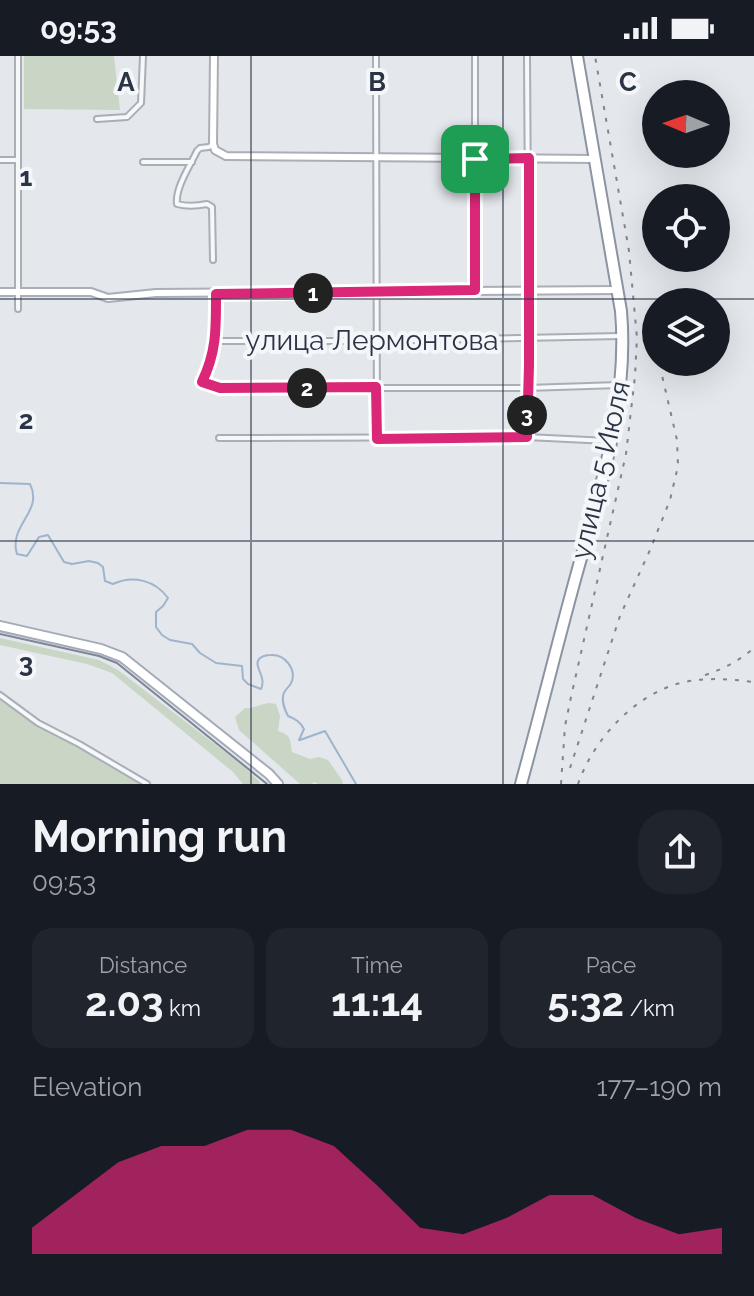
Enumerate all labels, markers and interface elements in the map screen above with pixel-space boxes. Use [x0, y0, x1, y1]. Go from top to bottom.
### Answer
text: 09:53 [40, 11, 117, 46]
text: A [117, 67, 135, 97]
text: B [368, 67, 386, 97]
text: C [619, 67, 637, 97]
north arrow [642, 80, 730, 168]
map controls [642, 80, 730, 376]
pin [441, 125, 509, 193]
icon: arrive [453, 137, 497, 181]
text: 1 [20, 162, 33, 192]
button: locate [642, 184, 730, 272]
pin: 1 [293, 273, 333, 313]
text: 1 [308, 280, 318, 306]
button: layers [642, 288, 730, 376]
street label: улица Лермонтова [245, 324, 499, 357]
pin: 2 [287, 368, 327, 408]
text: 2 [301, 375, 313, 401]
street label: улица 5 Июля [564, 378, 637, 563]
pin: 3 [507, 395, 547, 435]
text: 3 [521, 402, 533, 428]
text: 2 [19, 405, 33, 435]
text: 3 [19, 648, 33, 678]
button: share [638, 810, 722, 894]
text: Morning run [32, 811, 287, 862]
text: 09:53 [32, 867, 96, 897]
text: Distance [99, 952, 187, 978]
text: Time [351, 952, 403, 978]
text: Pace [586, 952, 636, 978]
text: 2.03 [85, 978, 163, 1025]
text: 11:14 [331, 978, 423, 1025]
text: 5:32 [547, 978, 624, 1025]
text: km [163, 995, 201, 1021]
text: /km [624, 995, 675, 1021]
text: Elevation [32, 1072, 142, 1102]
text: 177–190 m [597, 1072, 722, 1102]

